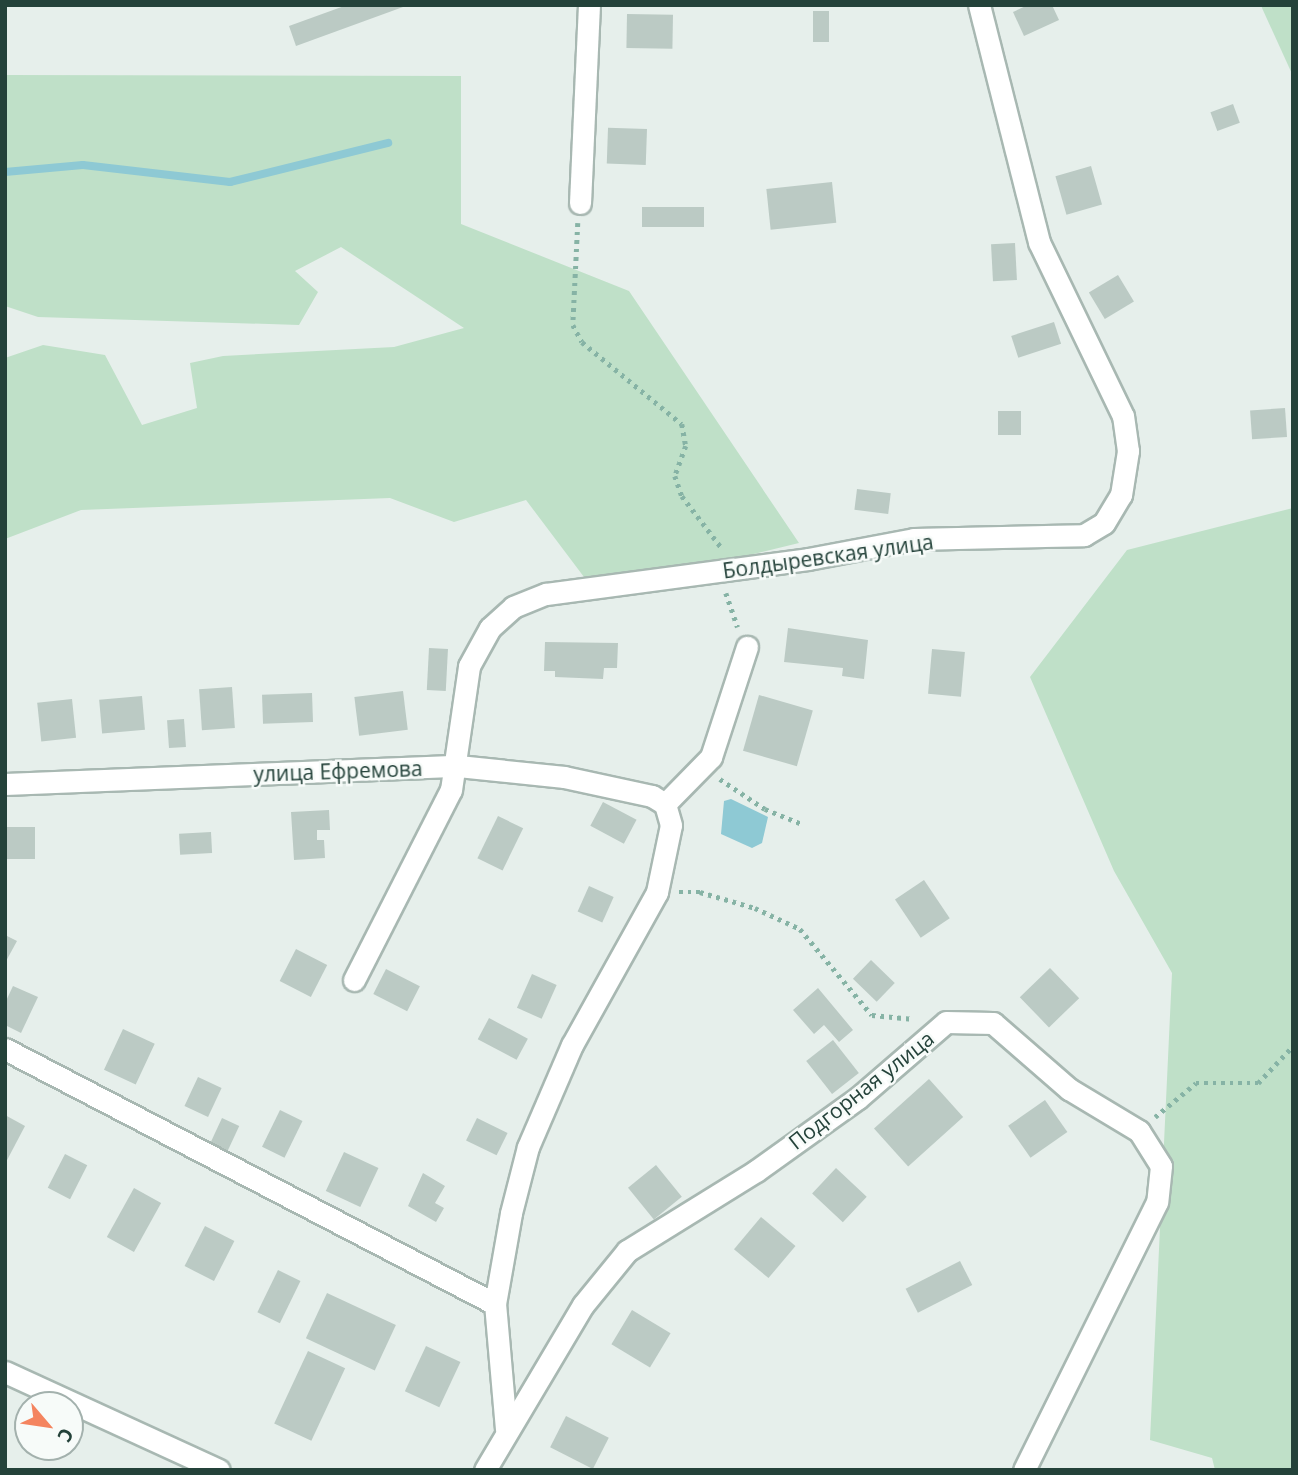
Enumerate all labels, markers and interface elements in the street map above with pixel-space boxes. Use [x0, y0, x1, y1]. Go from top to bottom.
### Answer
street label: Болдыревская улица [721, 529, 935, 583]
street label: улица Ефремова [253, 755, 423, 787]
street label: Подгорная улица [783, 1026, 939, 1154]
north arrow [14, 1391, 84, 1461]
text: С [51, 1424, 80, 1447]

